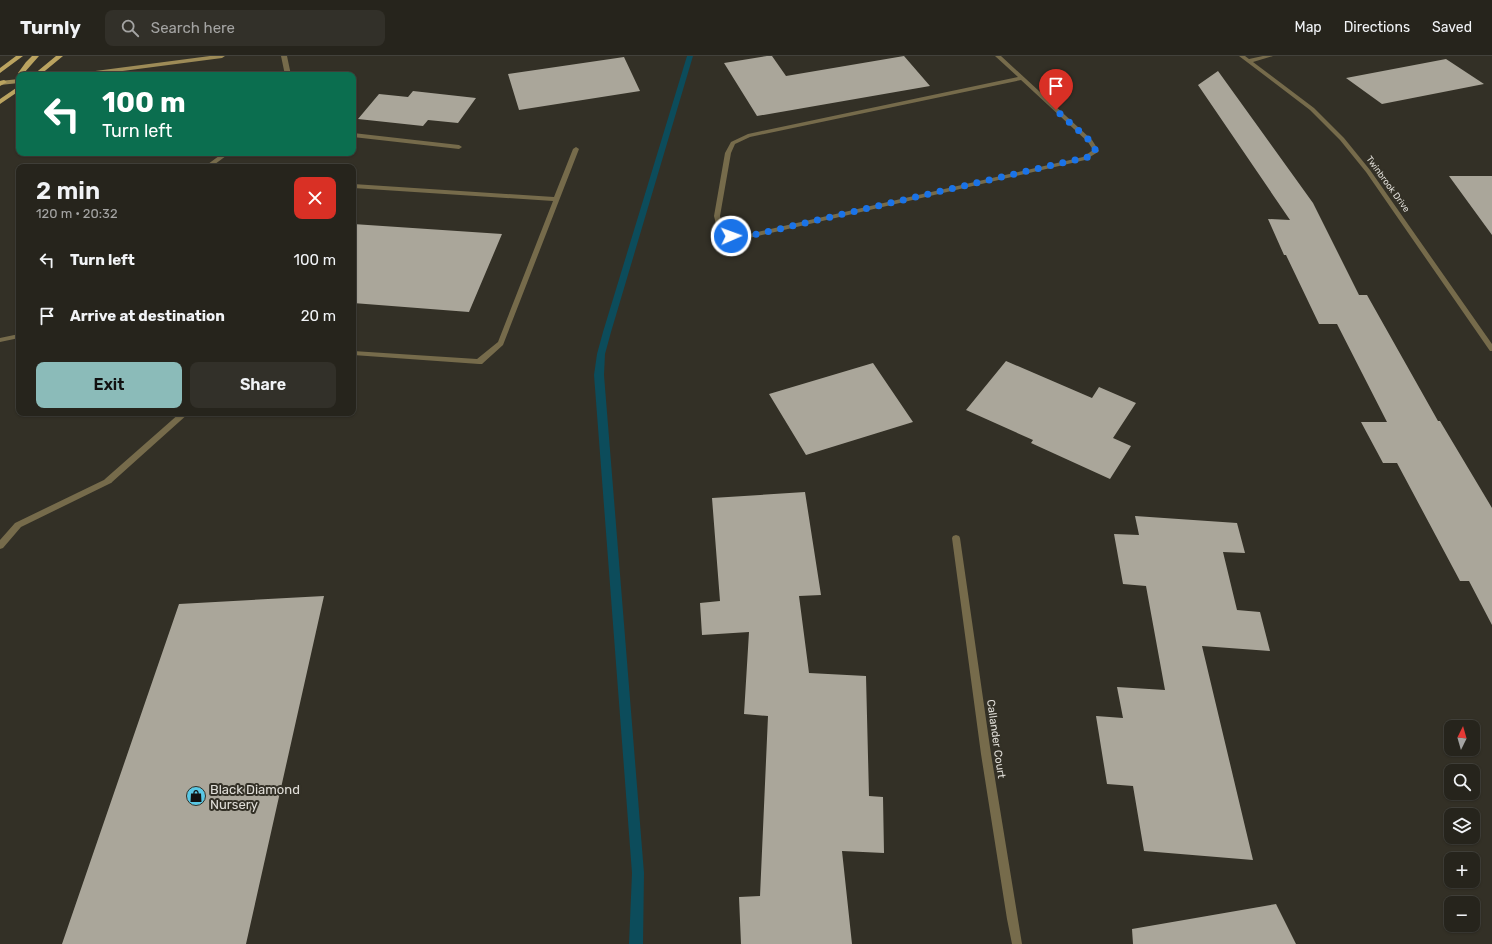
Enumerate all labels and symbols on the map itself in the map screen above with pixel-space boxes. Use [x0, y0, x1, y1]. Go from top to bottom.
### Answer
pin [1039, 69, 1073, 110]
street label: Twinbrook Drive [1364, 154, 1412, 214]
position arrow [710, 215, 752, 257]
street label: Callander Court [984, 699, 1008, 780]
north arrow [1444, 720, 1480, 756]
place label: Black Diamond Nursery [210, 782, 300, 812]
shop icon: Black Diamond Nursery [185, 785, 207, 807]

